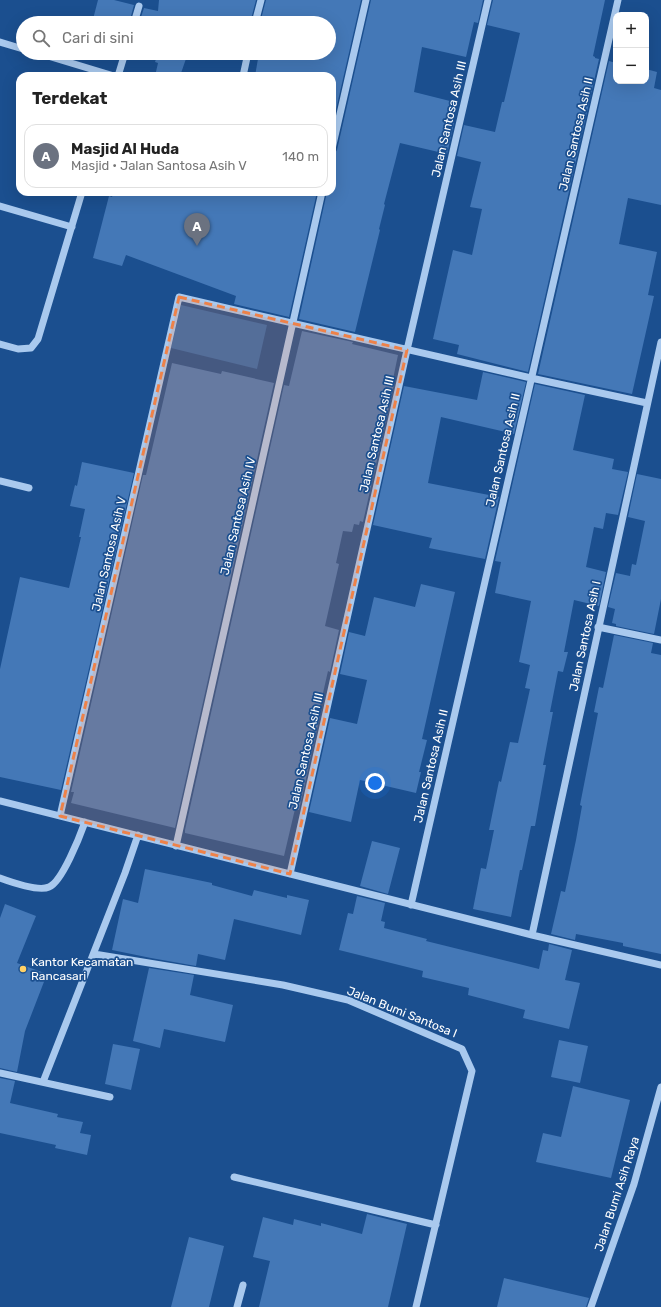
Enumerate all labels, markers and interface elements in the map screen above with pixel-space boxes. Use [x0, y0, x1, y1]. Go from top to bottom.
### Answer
map controls [613, 12, 649, 84]
button: + [613, 12, 649, 48]
search box [16, 16, 336, 60]
icon: search [30, 27, 52, 49]
text: Cari di sini [62, 29, 134, 47]
button: − [613, 48, 649, 84]
street label: Jalan Santosa Asih III [429, 59, 469, 179]
street label: Jalan Santosa Asih II [556, 76, 596, 192]
text: Terdekat [32, 88, 107, 108]
text: Masjid Al Huda [71, 140, 179, 158]
text: A [41, 149, 51, 164]
text: 140 m [282, 149, 319, 164]
text: Masjid · Jalan Santosa Asih V [71, 158, 247, 173]
pin: A [184, 213, 210, 246]
street label: Jalan Santosa Asih III [357, 374, 397, 494]
street label: Jalan Santosa Asih II [483, 392, 523, 508]
street label: Jalan Santosa Asih IV [218, 456, 258, 576]
street label: Jalan Santosa Asih V [89, 495, 129, 613]
street label: Jalan Santosa Asih I [566, 579, 604, 693]
street label: Jalan Santosa Asih III [286, 691, 326, 811]
street label: Jalan Santosa Asih II [411, 708, 451, 824]
your location [365, 773, 385, 793]
place label: Kantor Kecamatan Rancasari [31, 955, 133, 983]
marker: Kantor Kecamatan Rancasari [18, 964, 28, 974]
street label: Jalan Bumi Santosa I [345, 983, 459, 1041]
street label: Jalan Bumi Asih Raya [592, 1135, 642, 1253]

